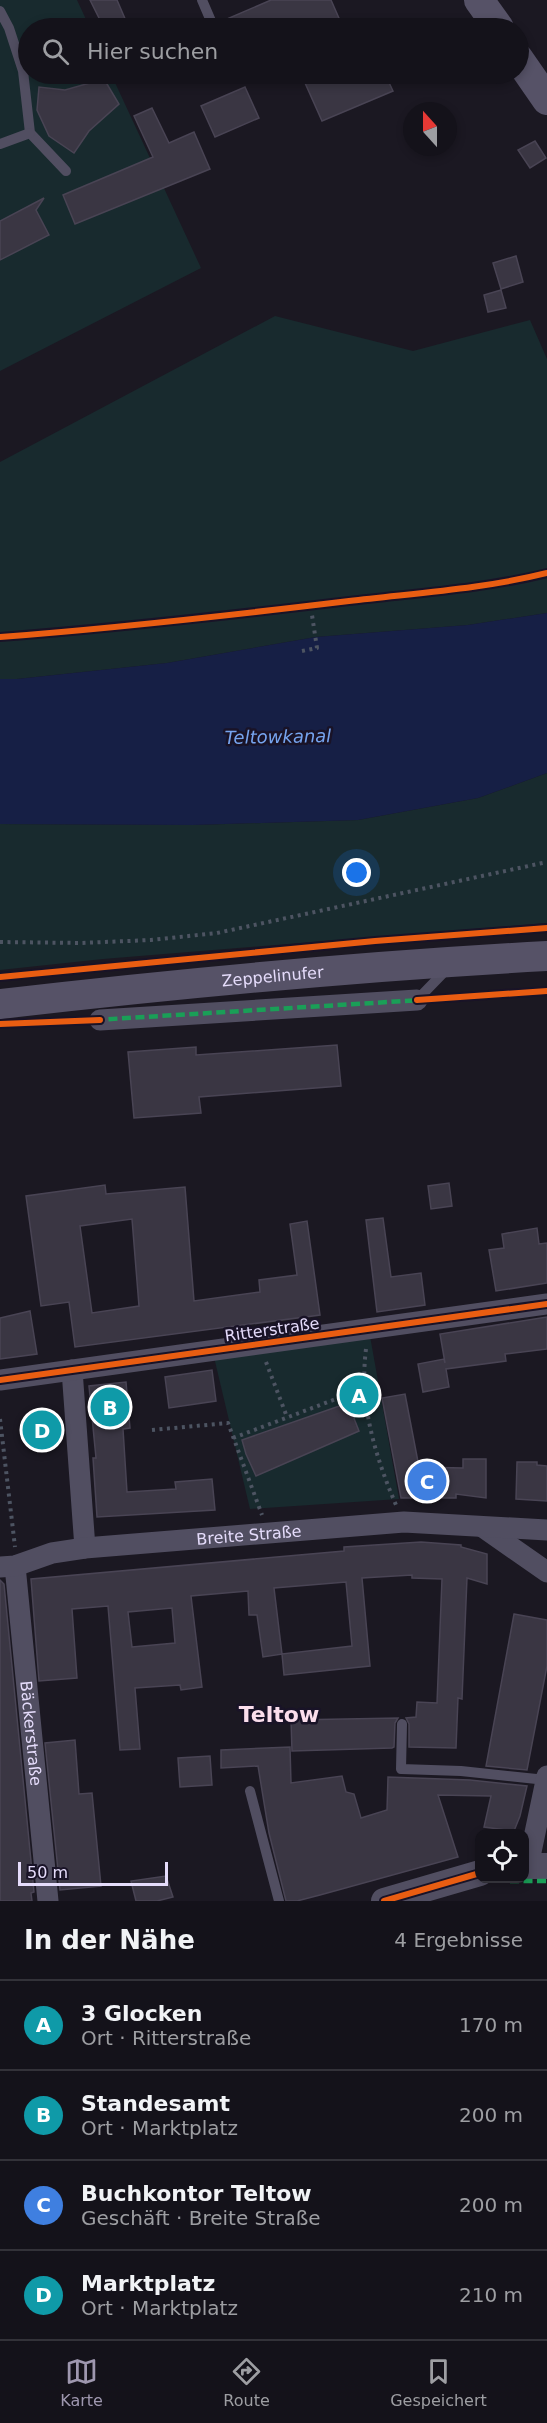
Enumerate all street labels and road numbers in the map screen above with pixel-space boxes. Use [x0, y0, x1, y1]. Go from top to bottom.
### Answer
street label: Zeppelinufer [221, 963, 325, 991]
street label: Ritterstraße [223, 1313, 321, 1346]
street label: Breite Straße [196, 1521, 302, 1549]
street label: Bäckerstraße [16, 1680, 46, 1787]

